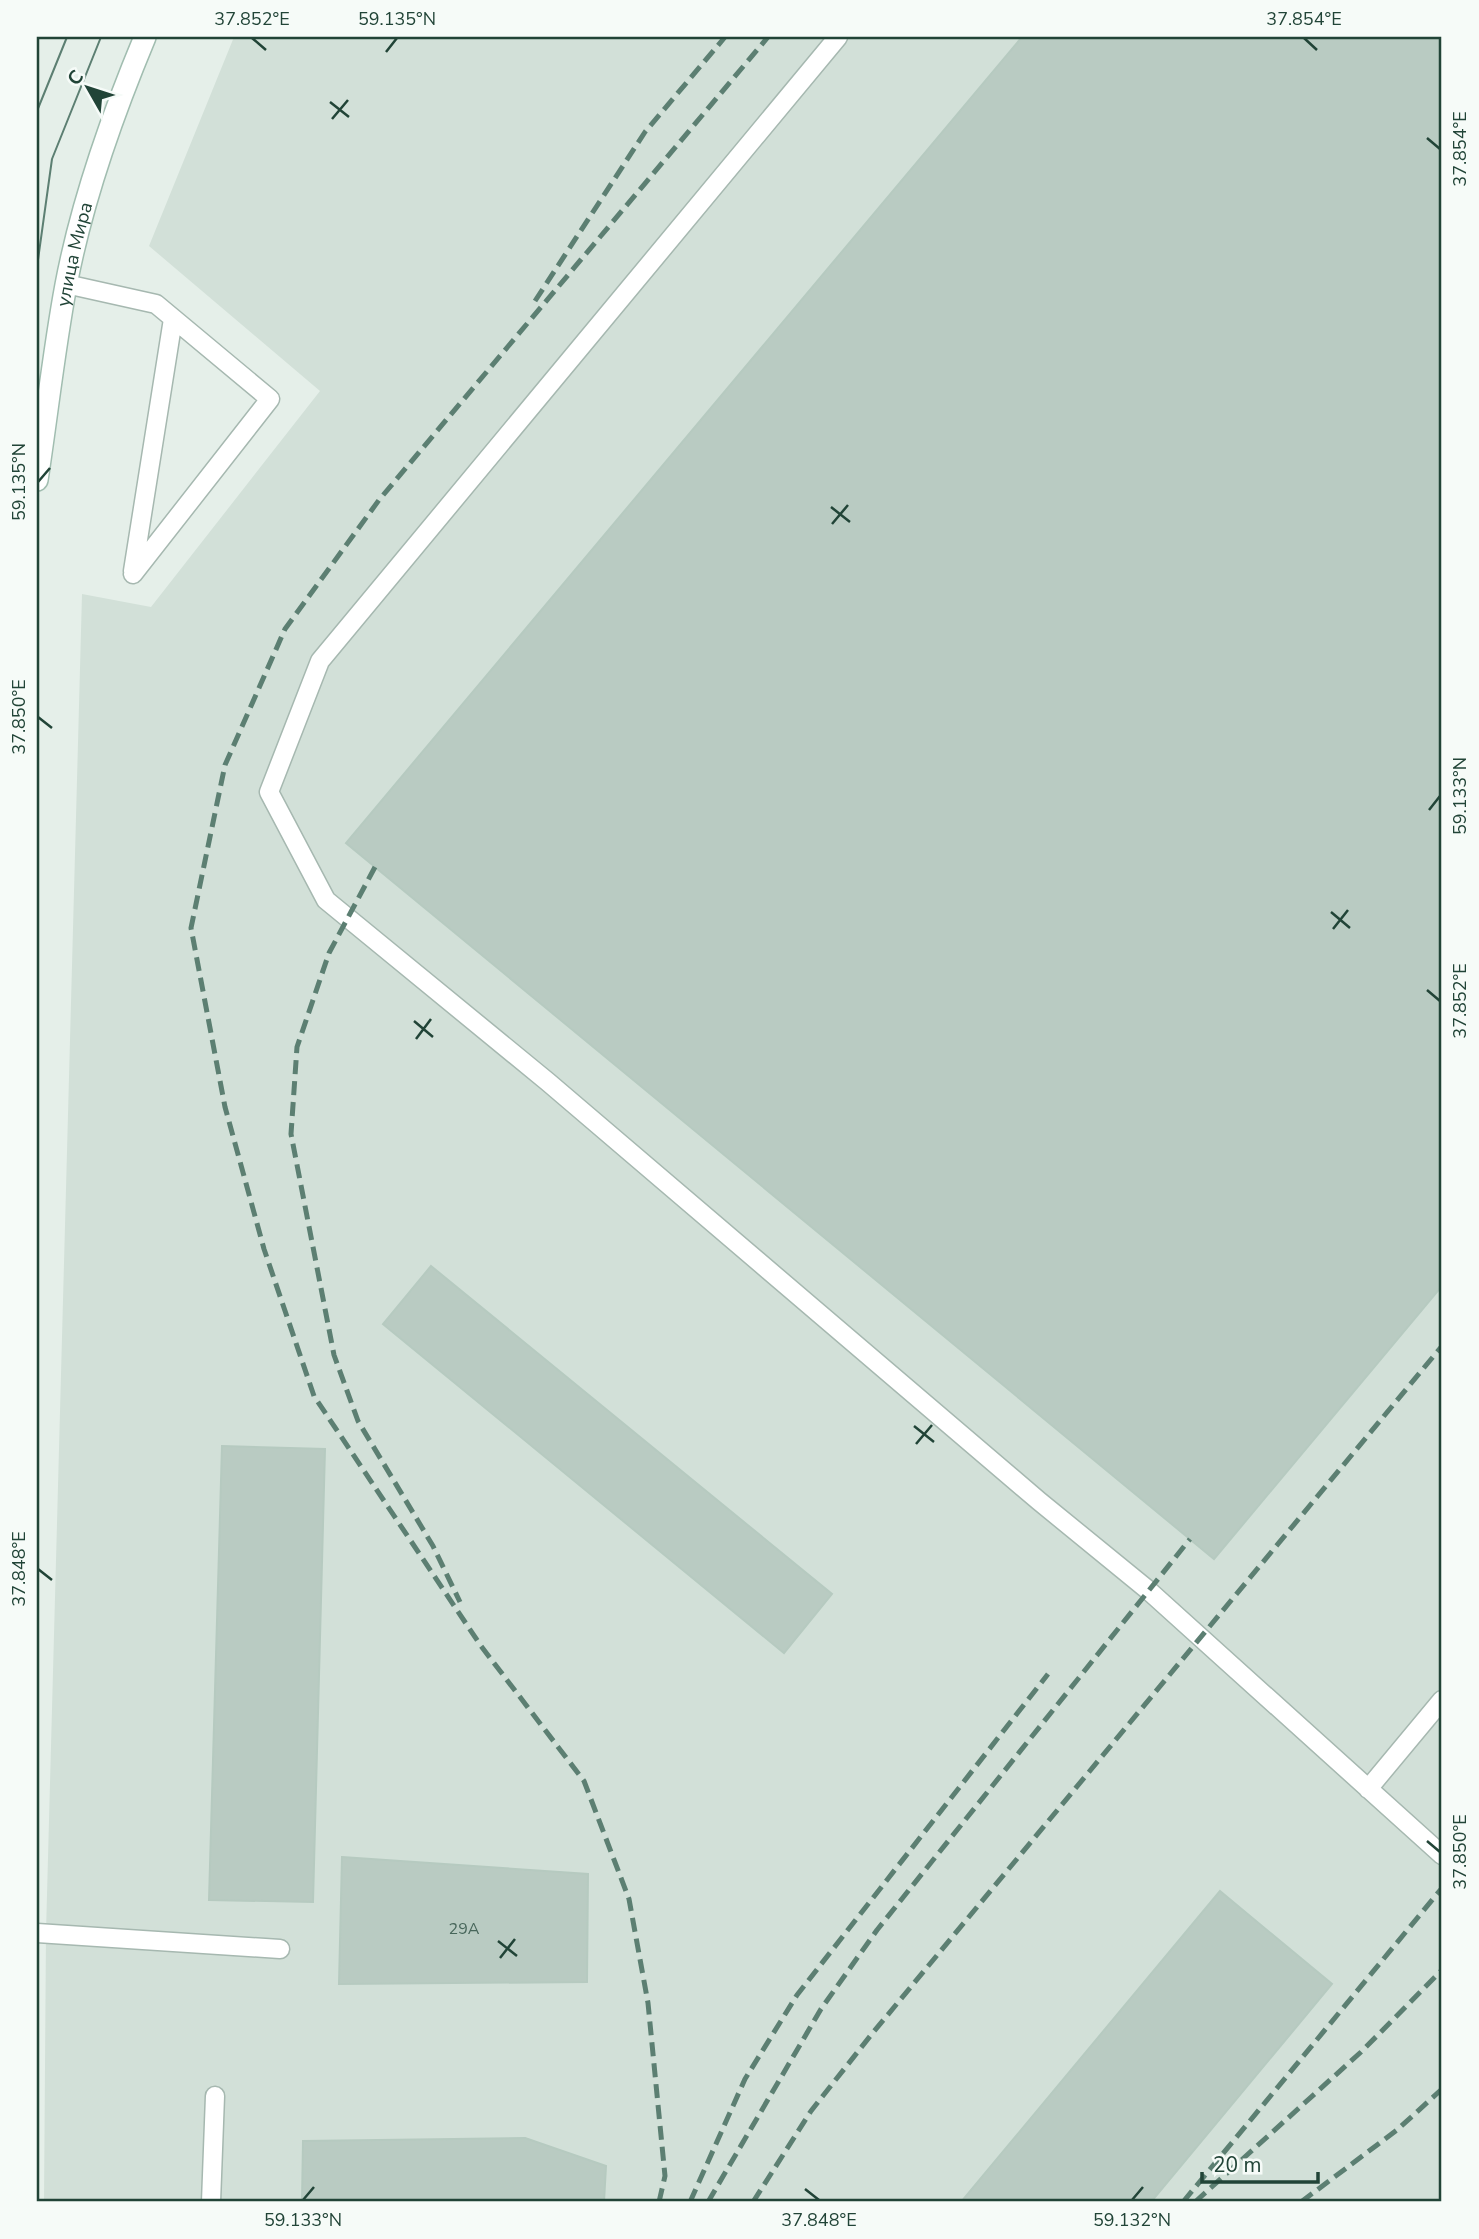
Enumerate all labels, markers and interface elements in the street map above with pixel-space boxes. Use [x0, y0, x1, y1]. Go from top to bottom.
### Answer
text: 37.852°E [214, 7, 290, 31]
text: 59.135°N [358, 7, 436, 31]
text: 37.854°E [1266, 7, 1342, 31]
north arrow [52, 52, 122, 122]
text: С [61, 65, 90, 91]
text: 37.854°E [1448, 111, 1472, 187]
street label: улица Мира [50, 199, 99, 309]
text: 59.135°N [7, 443, 31, 521]
text: 37.850°E [7, 679, 31, 755]
text: 59.133°N [1448, 757, 1472, 835]
text: 37.852°E [1448, 963, 1472, 1039]
text: 37.848°E [7, 1531, 31, 1607]
text: 37.850°E [1448, 1814, 1472, 1890]
house number: 29А [449, 1918, 480, 1940]
scale bar [1202, 2141, 1318, 2185]
text: 20 m [1213, 2151, 1262, 2179]
text: 59.133°N [264, 2208, 342, 2232]
text: 37.848°E [781, 2208, 857, 2232]
text: 59.132°N [1093, 2208, 1171, 2232]

